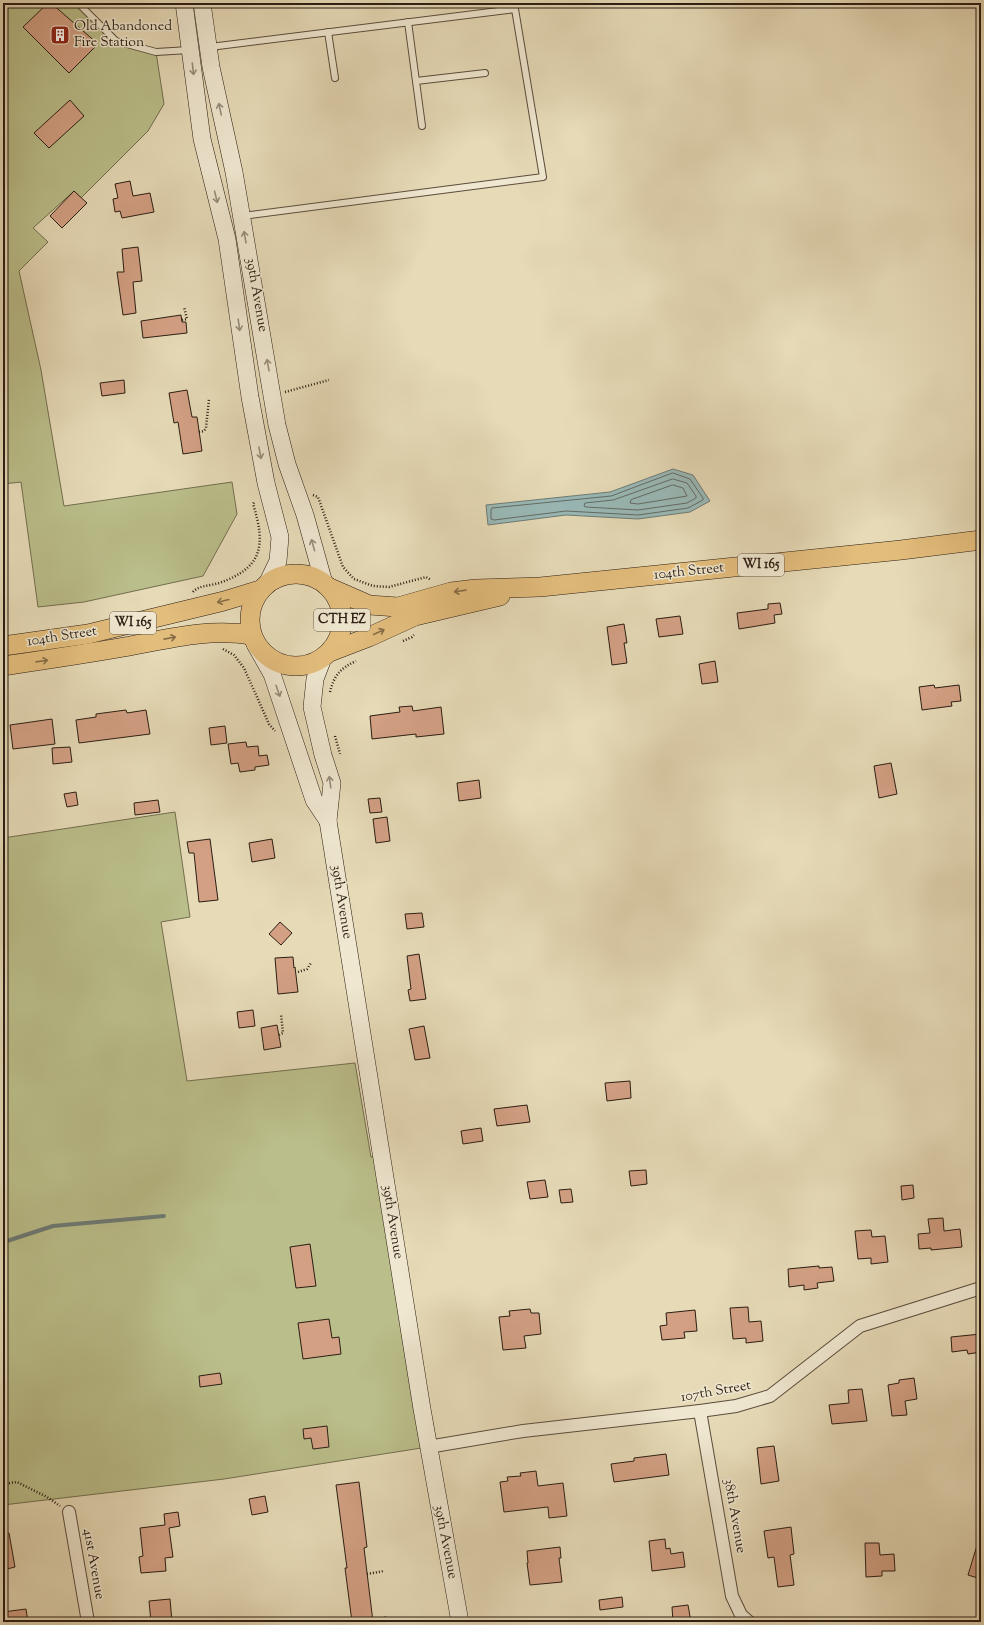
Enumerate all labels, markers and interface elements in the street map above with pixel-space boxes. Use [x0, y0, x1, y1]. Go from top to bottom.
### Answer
place label: Old Abandoned Fire Station [74, 17, 172, 53]
building icon: Old Abandoned Fire Station [49, 24, 71, 46]
one-way arrow [190, 62, 197, 75]
one-way arrow [216, 103, 224, 116]
one-way arrow [213, 190, 221, 203]
one-way arrow [241, 231, 249, 244]
street label: 39th Avenue [240, 256, 272, 334]
one-way arrow [235, 318, 243, 331]
one-way arrow [264, 359, 272, 372]
one-way arrow [256, 446, 264, 459]
one-way arrow [309, 539, 316, 552]
road number: WI 165 [738, 554, 784, 576]
street label: 104th Street [653, 558, 725, 586]
one-way arrow [454, 587, 467, 595]
one-way arrow [217, 598, 230, 606]
road number: CTH EZ [314, 609, 370, 631]
road number: WI 165 [110, 612, 156, 634]
street label: 104th Street [26, 622, 99, 652]
one-way arrow [373, 628, 385, 635]
one-way arrow [163, 634, 176, 642]
one-way arrow [35, 657, 48, 665]
one-way arrow [275, 685, 282, 698]
one-way arrow [326, 776, 334, 789]
street label: 39th Avenue [325, 863, 357, 941]
street label: 39th Avenue [376, 1183, 408, 1261]
street label: 107th Street [679, 1376, 753, 1408]
street label: 38th Avenue [718, 1477, 750, 1555]
street label: 39th Avenue [428, 1503, 462, 1581]
street label: 41st Avenue [77, 1527, 109, 1601]

